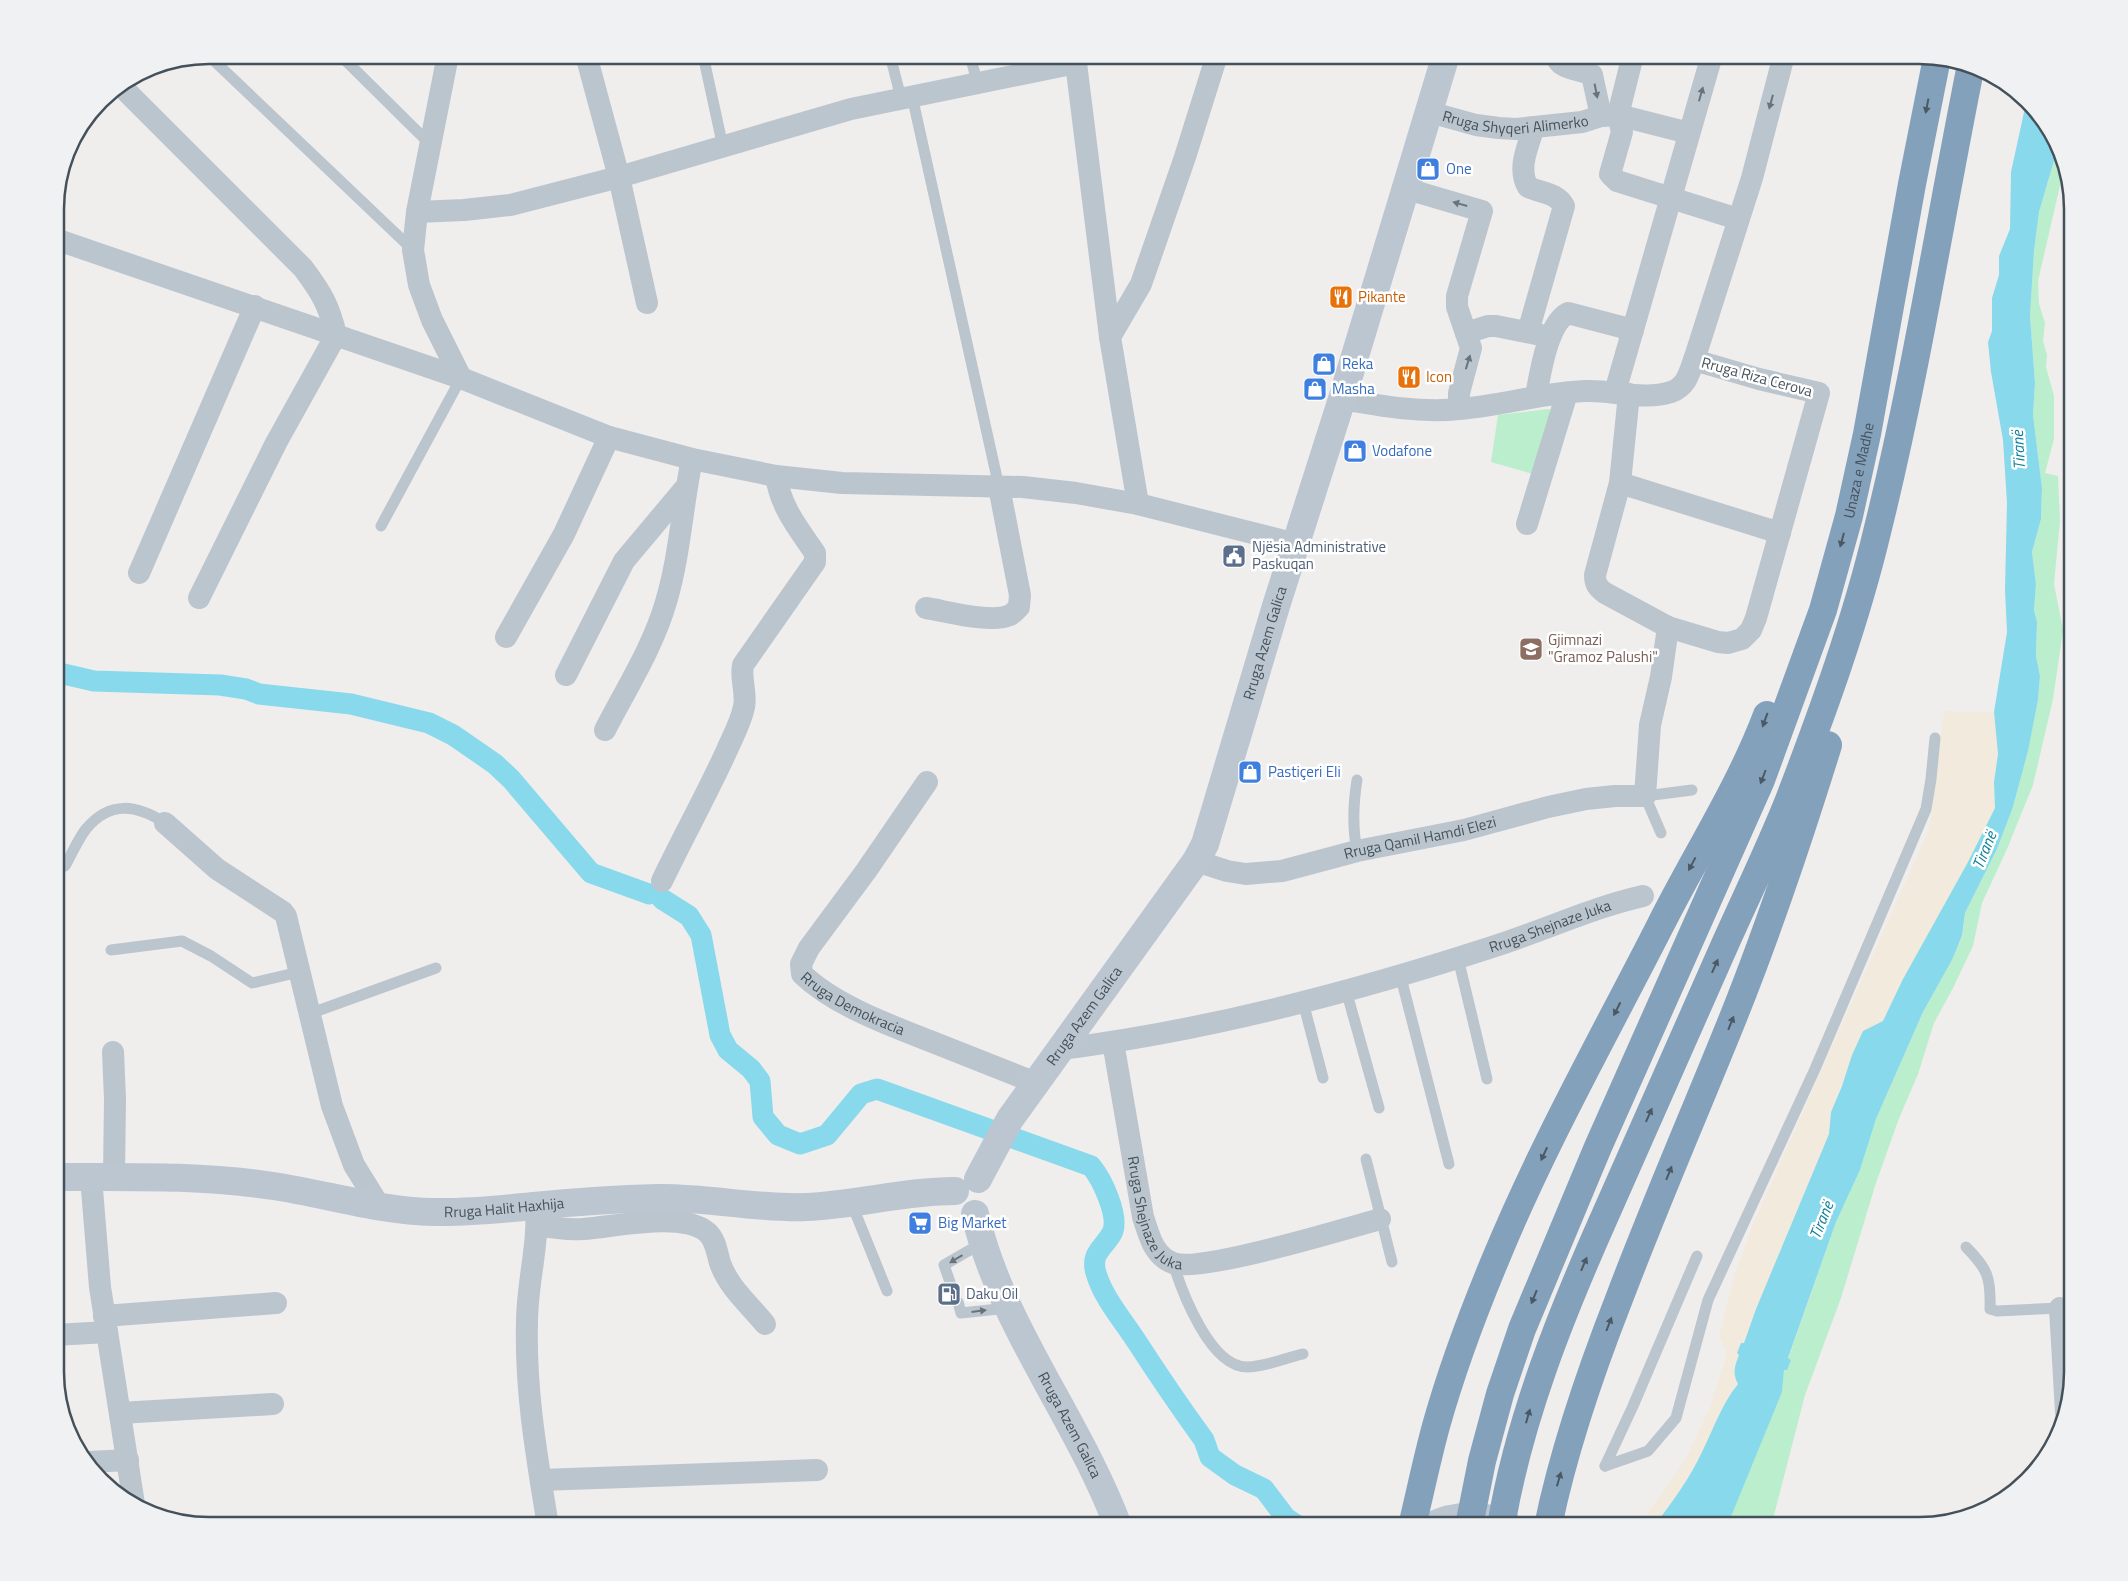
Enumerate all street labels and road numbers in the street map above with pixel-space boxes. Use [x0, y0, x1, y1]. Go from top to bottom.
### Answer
street label: Rruga Shyqeri Alimerko [1440, 104, 1591, 140]
street label: Rruga Riza Cerova [1699, 351, 1816, 403]
street label: Unaza e Madhe [1837, 421, 1880, 521]
street label: Rruga Azem Galica [1237, 583, 1293, 703]
street label: Rruga Qamil Hamdi Elezi [1341, 810, 1499, 865]
street label: Rruga Shejnaze Juka [1486, 893, 1614, 958]
street label: Rruga Azem Galica [1040, 961, 1128, 1070]
street label: Rruga Demokracia [796, 966, 909, 1041]
street label: Rruga Shejnaze Juka [1122, 1154, 1184, 1276]
street label: Rruga Halit Haxhija [444, 1191, 565, 1223]
street label: Rruga Azem Galica [1032, 1367, 1108, 1482]

